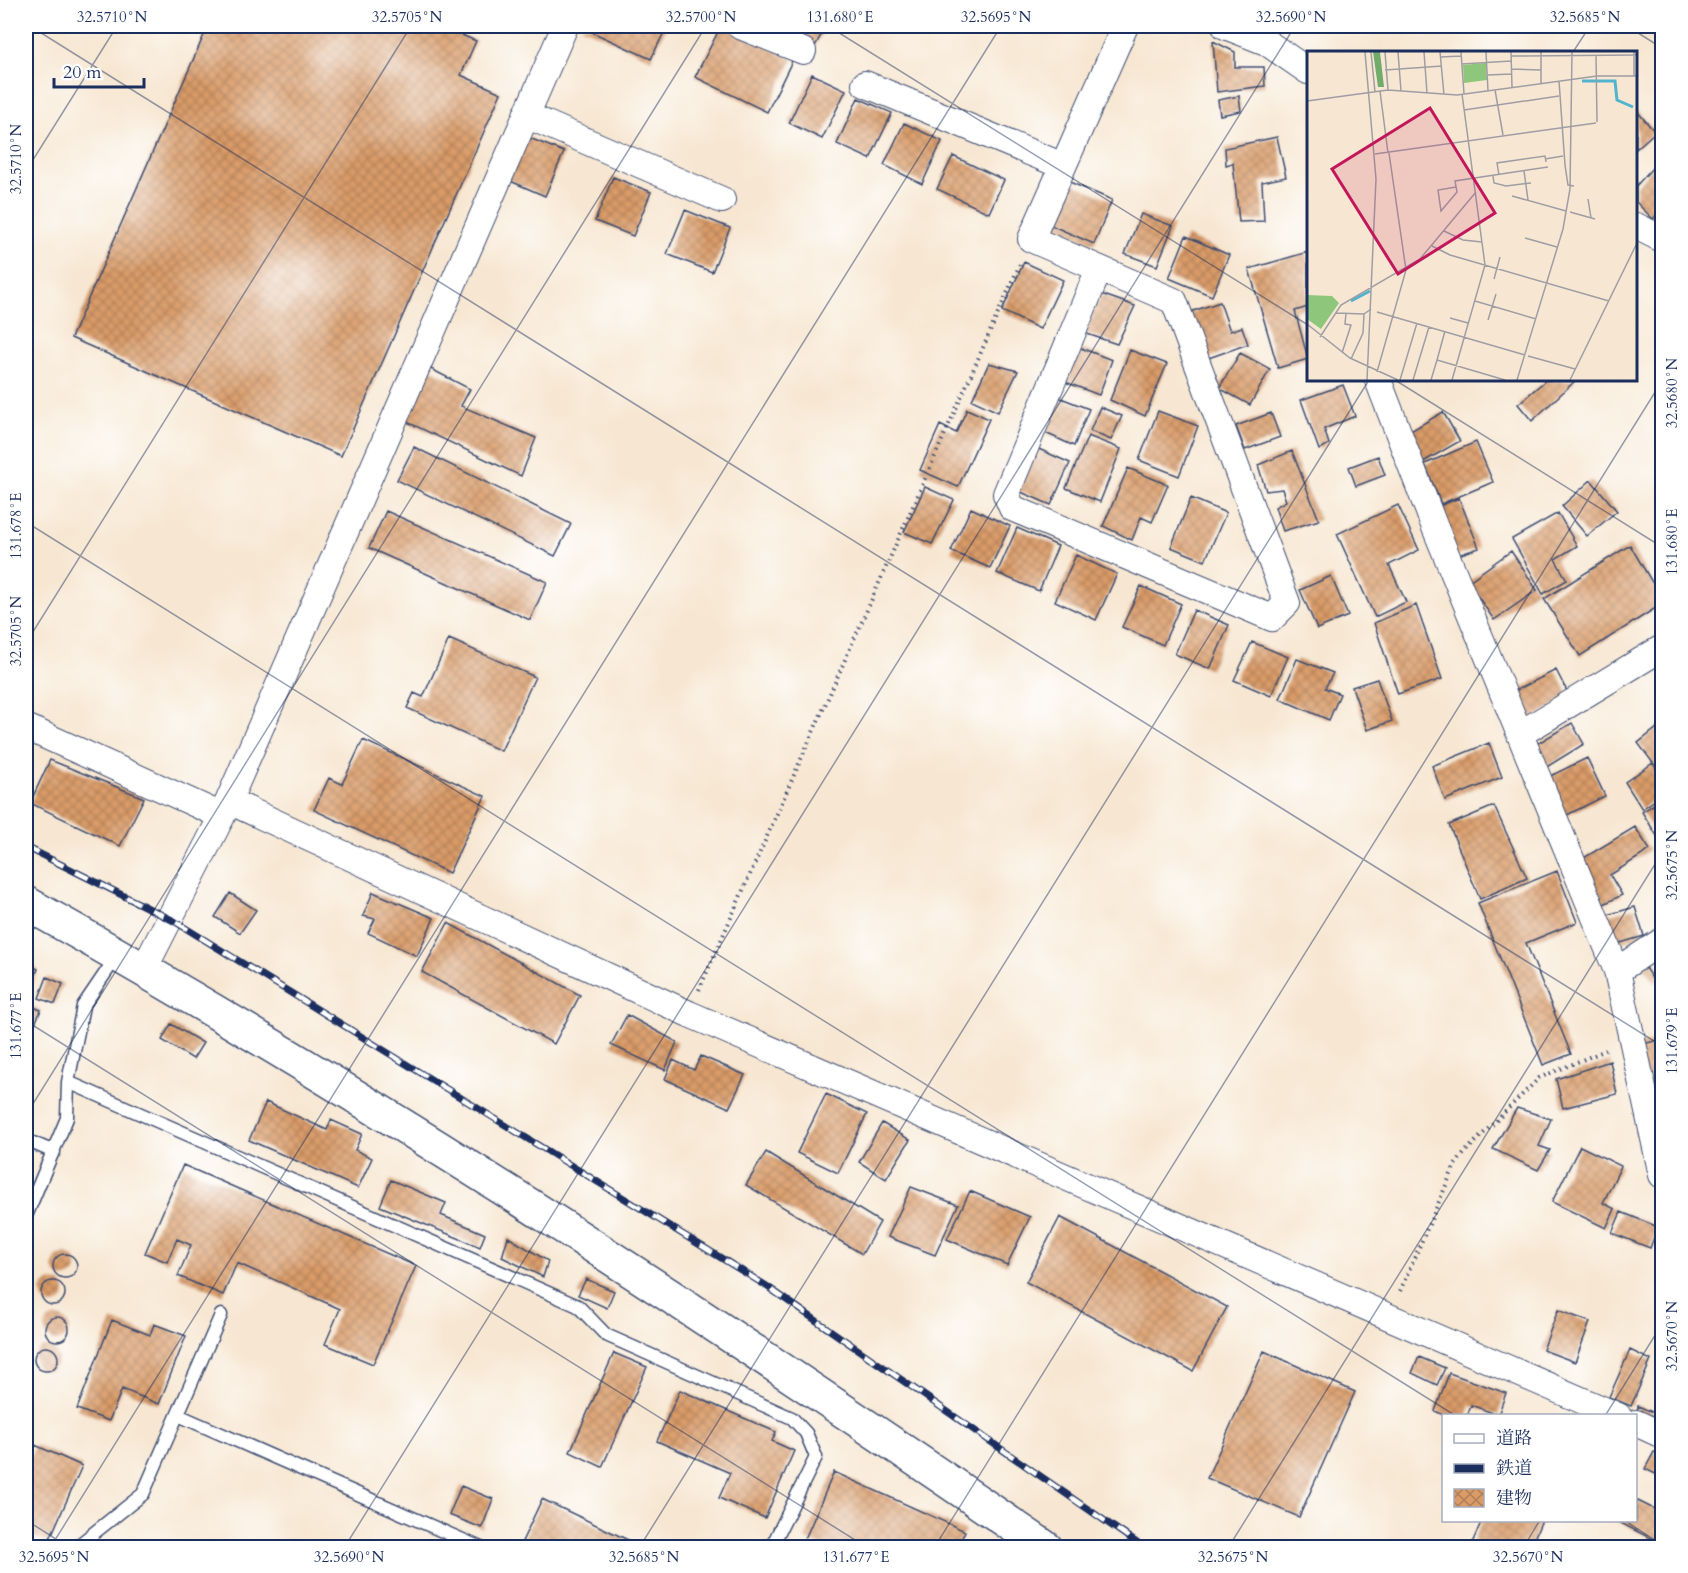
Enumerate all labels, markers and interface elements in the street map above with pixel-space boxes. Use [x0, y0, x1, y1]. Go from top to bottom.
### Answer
text: 32.5710°N [77, 7, 147, 27]
text: 32.5705°N [372, 7, 442, 27]
text: 32.5700°N [666, 7, 736, 27]
text: 131.680°E [807, 7, 873, 27]
text: 32.5695°N [961, 7, 1031, 27]
text: 32.5690°N [1256, 7, 1326, 27]
text: 32.5685°N [1550, 7, 1620, 27]
scale bar [54, 51, 144, 89]
inset map [1307, 51, 1637, 381]
text: 20 m [63, 60, 102, 85]
text: 32.5710°N [6, 124, 26, 194]
text: 32.5680°N [1662, 358, 1682, 428]
text: 131.678°E [6, 493, 26, 559]
text: 131.680°E [1662, 509, 1682, 575]
text: 32.5705°N [6, 596, 26, 666]
text: 32.5675°N [1662, 830, 1682, 900]
text: 131.677°E [6, 993, 26, 1059]
text: 131.679°E [1662, 1008, 1682, 1074]
text: 32.5670°N [1662, 1301, 1682, 1371]
legend [1442, 1414, 1637, 1522]
text: 道路 [1496, 1426, 1532, 1451]
text: 鉄道 [1496, 1456, 1532, 1481]
text: 建物 [1496, 1486, 1532, 1511]
text: 32.5695°N [19, 1547, 89, 1567]
text: 32.5690°N [314, 1547, 384, 1567]
text: 32.5685°N [609, 1547, 679, 1567]
text: 131.677°E [823, 1547, 889, 1567]
text: 32.5675°N [1198, 1547, 1268, 1567]
text: 32.5670°N [1493, 1547, 1563, 1567]

